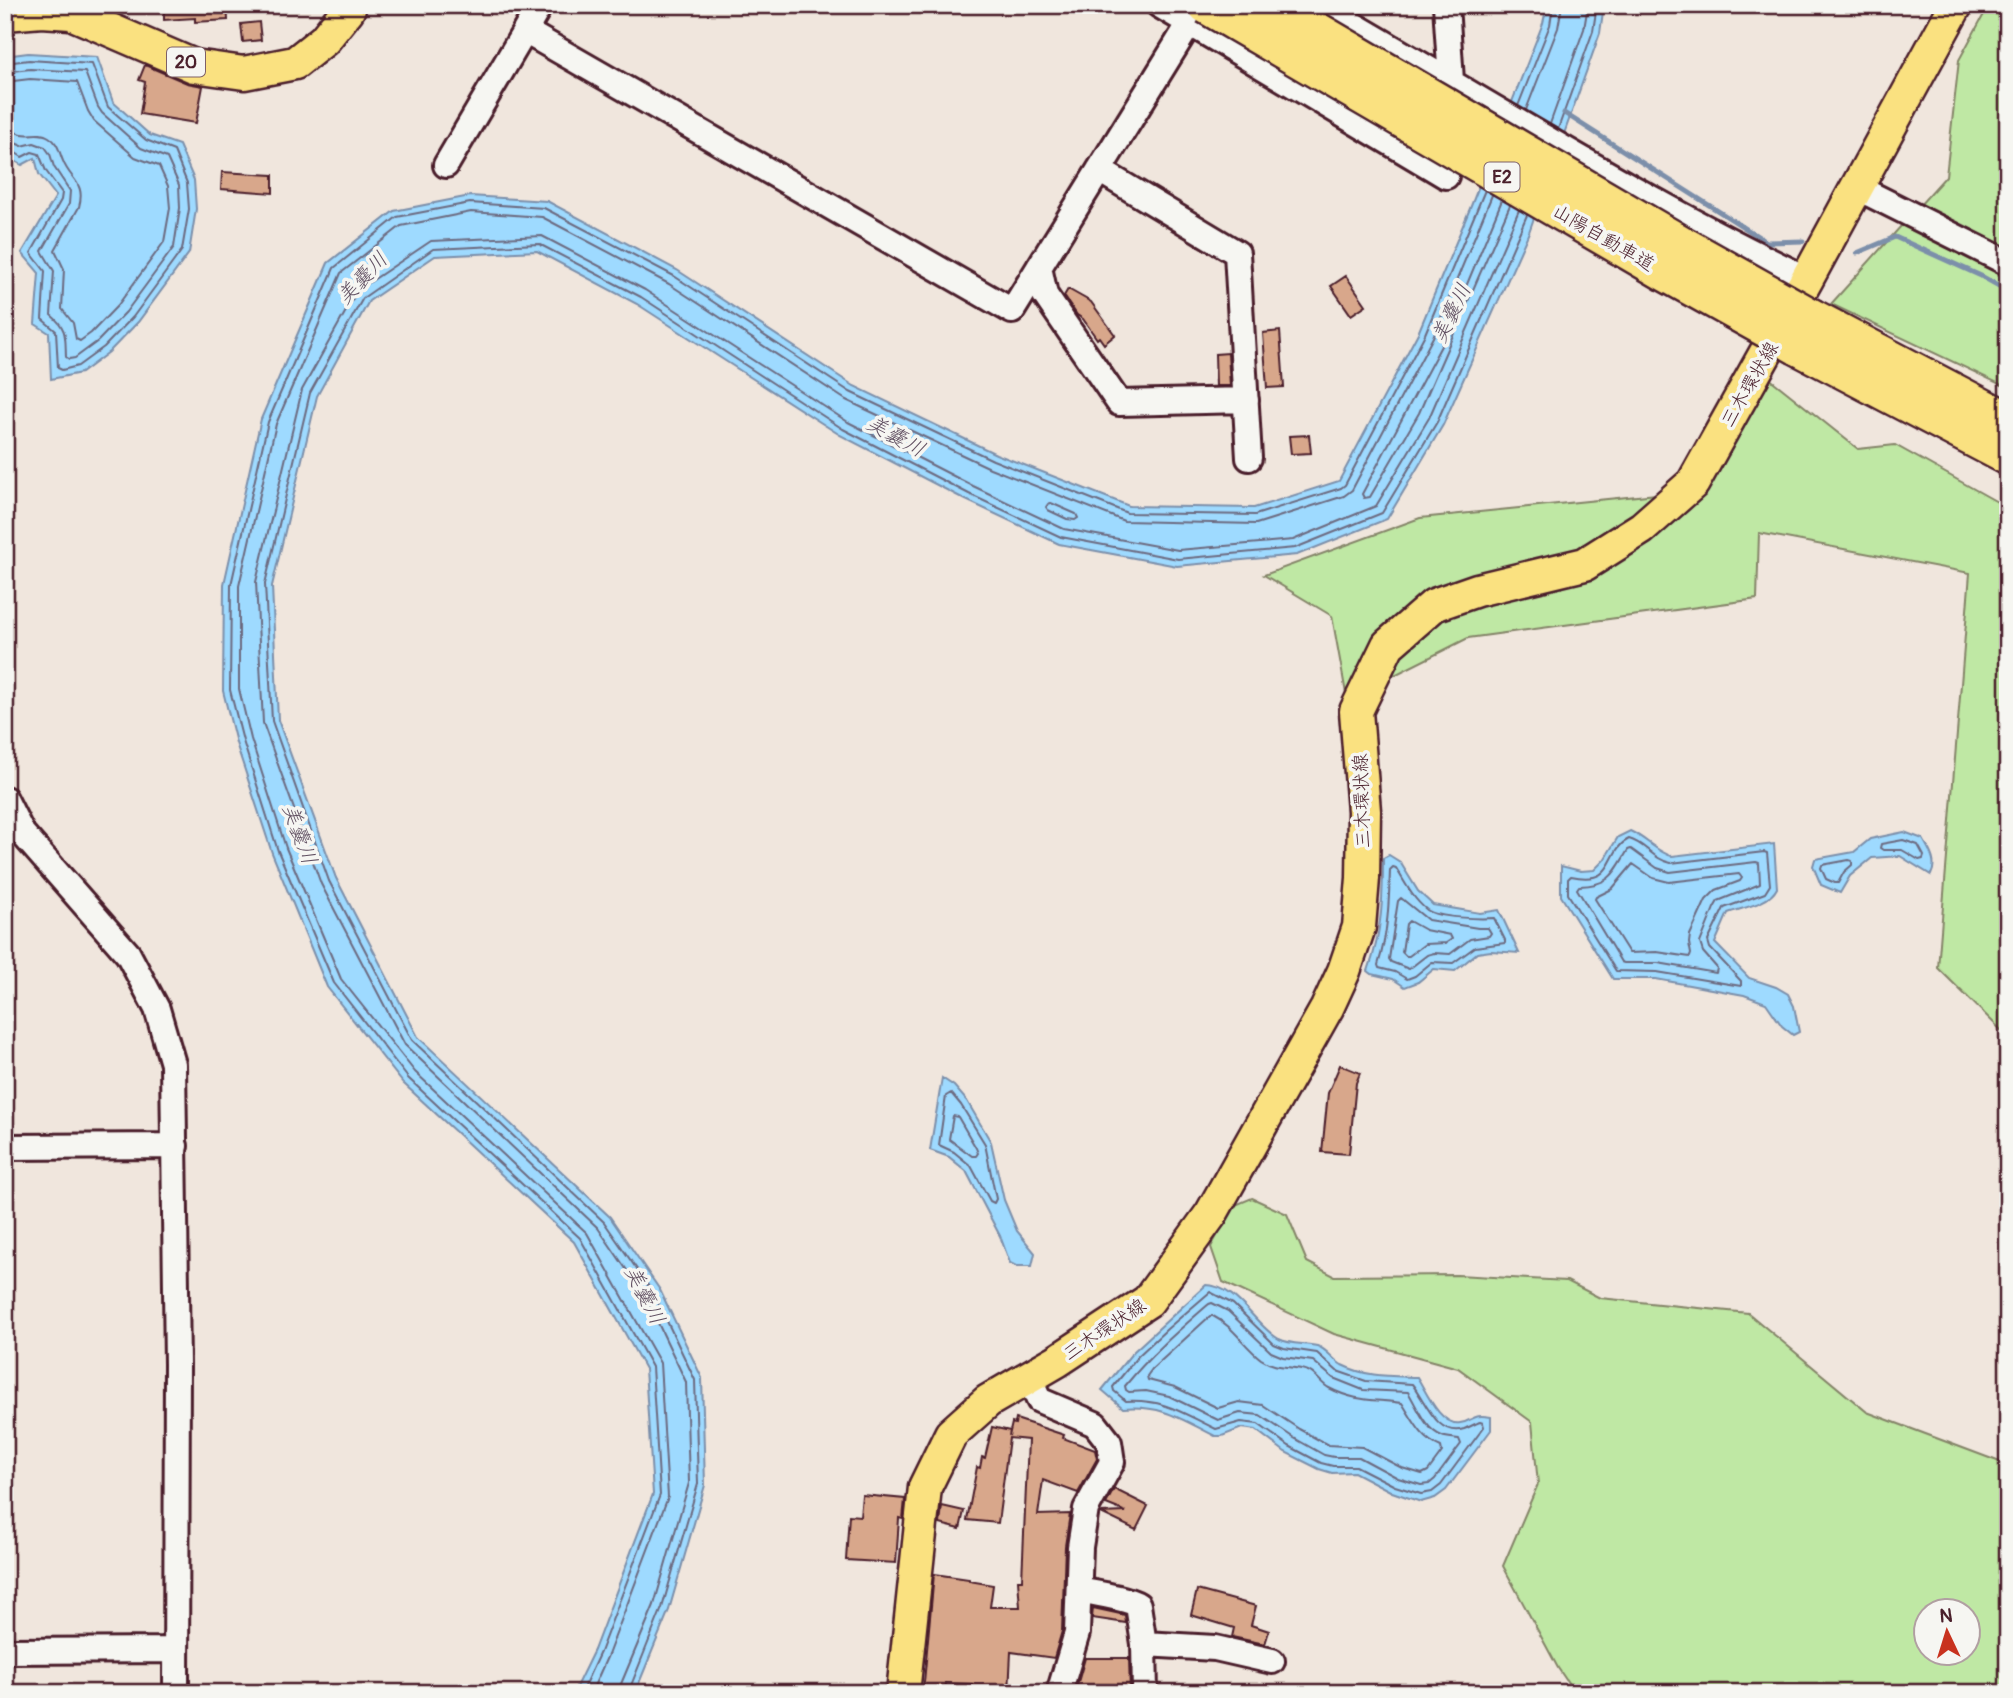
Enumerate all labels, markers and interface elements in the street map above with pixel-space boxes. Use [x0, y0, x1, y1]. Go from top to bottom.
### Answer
road number: 20 [167, 48, 205, 76]
road number: E2 [1484, 162, 1520, 192]
street label: 山陽自動車道 [1548, 199, 1659, 277]
water label: 美嚢川 [331, 246, 394, 310]
water label: 美嚢川 [1426, 279, 1477, 347]
street label: 三木環状線 [1716, 337, 1784, 432]
water label: 美嚢川 [862, 409, 930, 464]
street label: 三木環状線 [1348, 753, 1376, 849]
water label: 美嚢川 [276, 800, 323, 868]
water label: 美嚢川 [618, 1261, 671, 1329]
street label: 三木環状線 [1058, 1293, 1151, 1366]
north arrow [1912, 1596, 1982, 1666]
text: N [1939, 1604, 1953, 1628]

